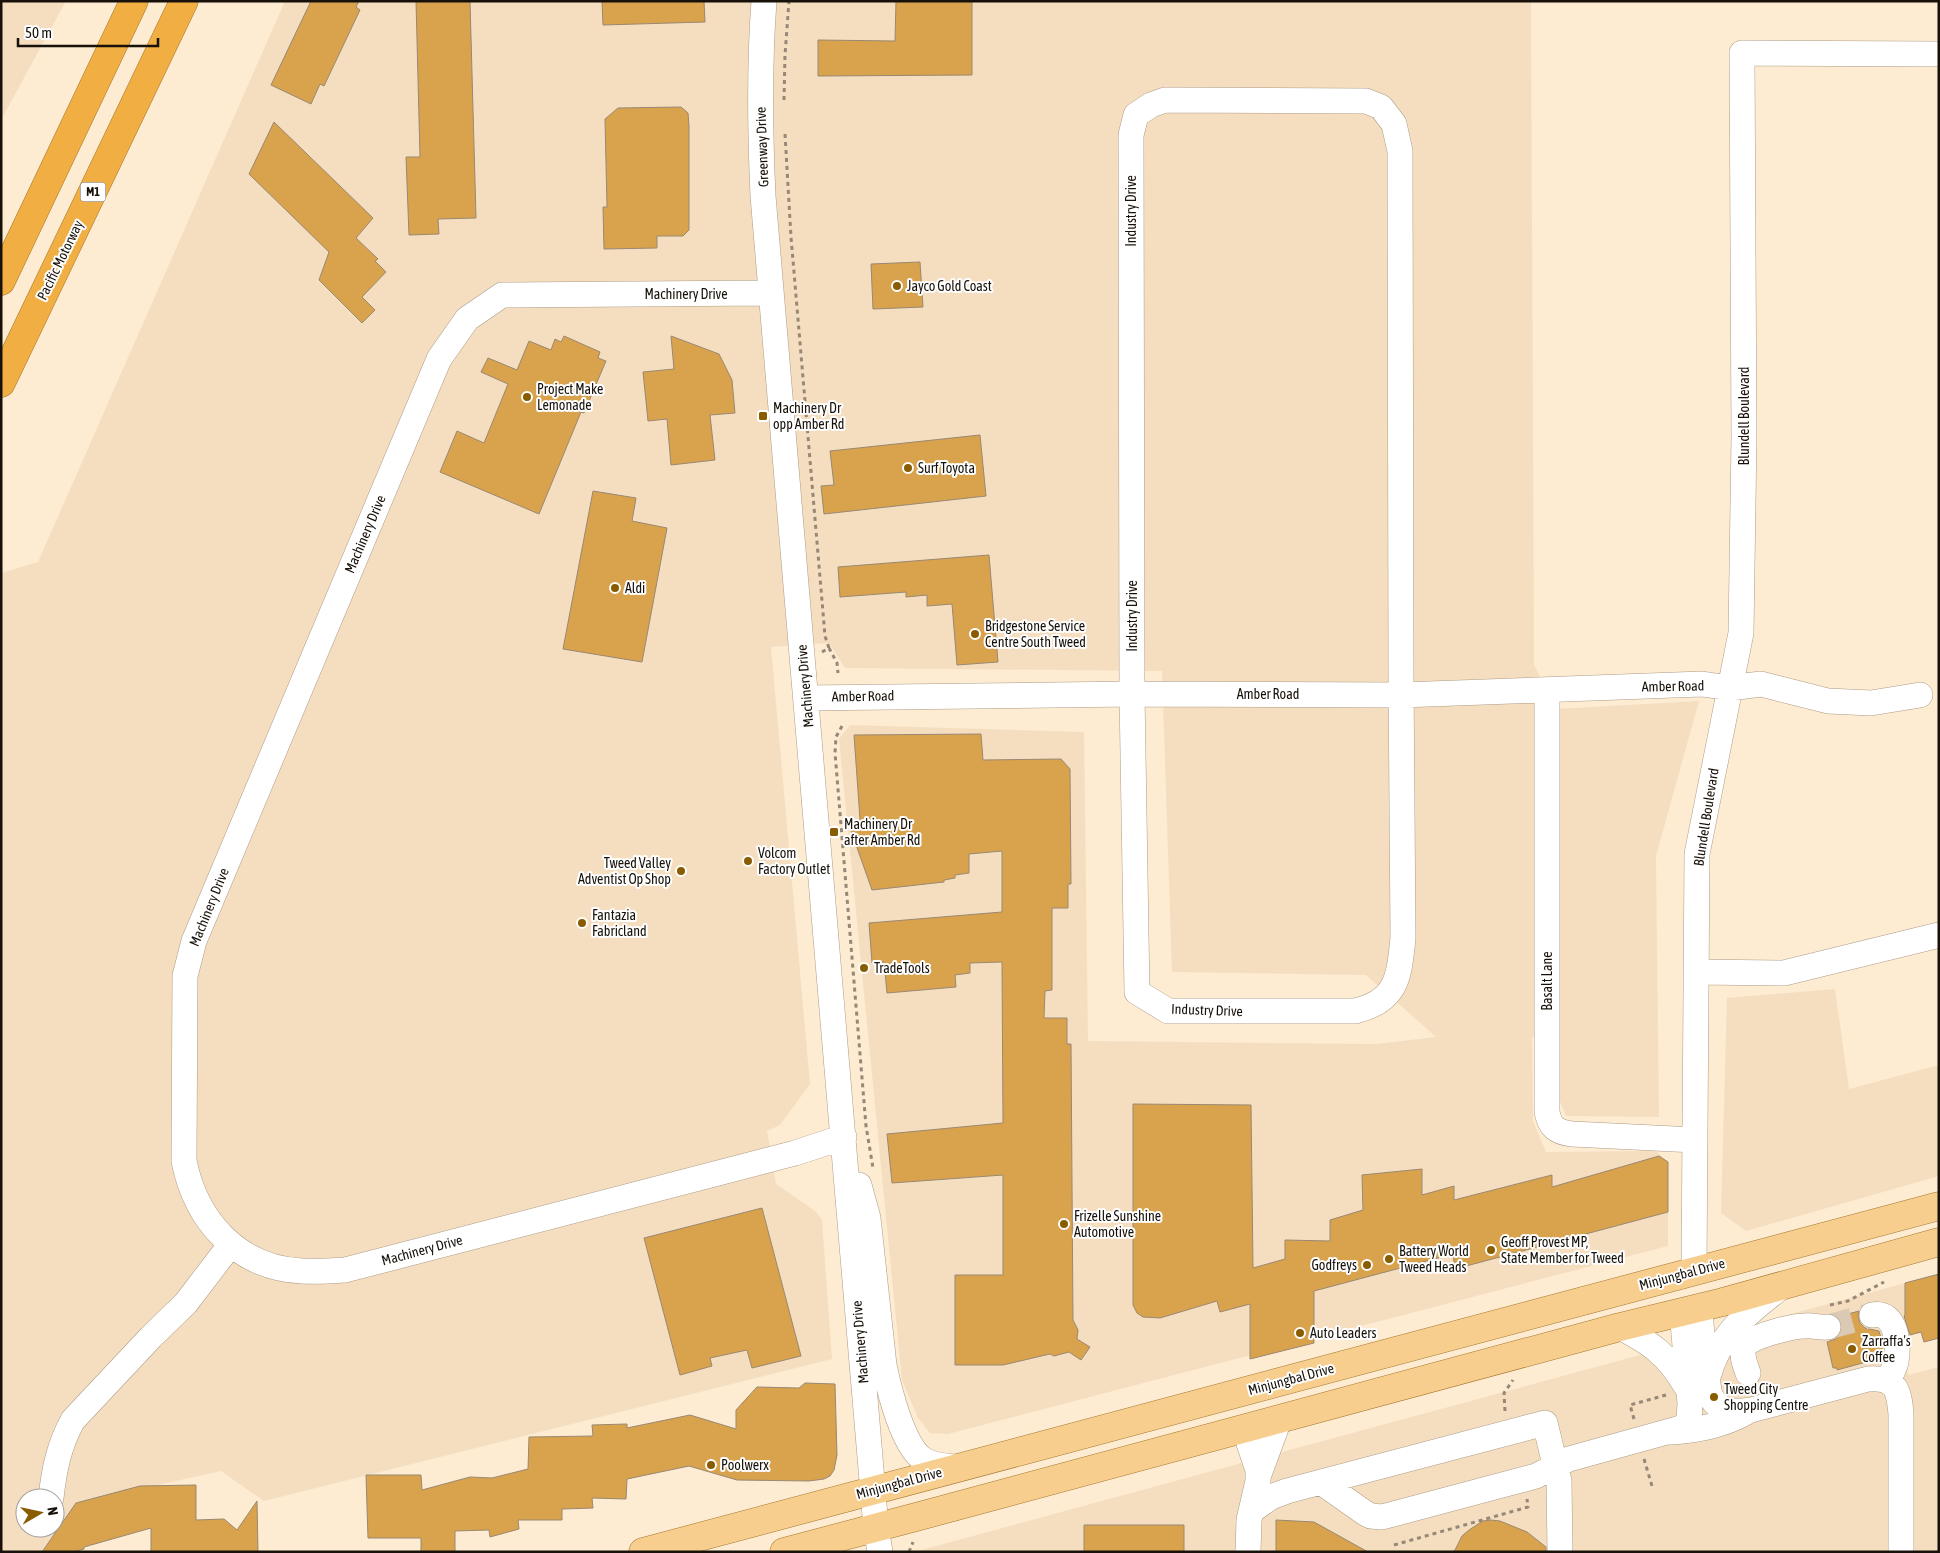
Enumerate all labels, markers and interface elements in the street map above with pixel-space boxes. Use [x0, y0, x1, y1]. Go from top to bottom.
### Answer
scale bar [18, 15, 158, 47]
text: 50 m [25, 24, 52, 41]
street label: Greenway Drive [753, 106, 771, 188]
street label: Industry Drive [1123, 175, 1139, 247]
road number: M1 [80, 182, 106, 202]
street label: Pacific Motorway [34, 217, 86, 302]
place label: Jayco Gold Coast [907, 278, 992, 294]
marker: Jayco Gold Coast [891, 280, 903, 292]
street label: Machinery Drive [644, 286, 728, 302]
street label: Blundell Boulevard [1736, 367, 1752, 465]
place label: Project Make Lemonade [537, 381, 603, 413]
marker: Project Make Lemonade [521, 391, 533, 403]
place label: Machinery Dr opp Amber Rd [773, 400, 844, 432]
marker: Machinery Dr opp Amber Rd [757, 410, 769, 422]
place label: Surf Toyota [918, 460, 975, 476]
marker: Surf Toyota [902, 462, 914, 474]
street label: Machinery Drive [341, 493, 389, 575]
place label: Aldi [625, 580, 645, 596]
street label: Industry Drive [1124, 580, 1140, 652]
marker: Aldi [609, 582, 621, 594]
place label: Bridgestone Service Centre South Tweed [985, 618, 1086, 650]
marker: Bridgestone Service Centre South Tweed [969, 628, 981, 640]
street label: Machinery Drive [793, 644, 817, 728]
street label: Amber Road [1642, 677, 1704, 695]
street label: Amber Road [1237, 686, 1299, 702]
street label: Amber Road [832, 687, 894, 705]
street label: Blundell Boulevard [1690, 767, 1722, 867]
place label: Machinery Dr after Amber Rd [844, 816, 920, 848]
marker: Machinery Dr after Amber Rd [828, 826, 840, 838]
place label: Volcom Factory Outlet [758, 845, 830, 877]
place label: Tweed Valley Adventist Op Shop [578, 855, 671, 887]
marker: Volcom Factory Outlet [742, 855, 754, 867]
street label: Machinery Drive [186, 865, 232, 949]
marker: Tweed Valley Adventist Op Shop [675, 865, 687, 877]
place label: Fantazia Fabricland [592, 907, 647, 939]
marker: Fantazia Fabricland [576, 917, 588, 929]
street label: Basalt Lane [1539, 951, 1555, 1011]
place label: TradeTools [874, 960, 930, 976]
marker: TradeTools [858, 962, 870, 974]
street label: Industry Drive [1171, 1001, 1243, 1019]
place label: Frizelle Sunshine Automotive [1074, 1208, 1161, 1240]
marker: Frizelle Sunshine Automotive [1058, 1218, 1070, 1230]
street label: Machinery Drive [380, 1232, 464, 1268]
place label: Geoff Provest MP, State Member for Tweed [1501, 1234, 1624, 1266]
place label: Battery World Tweed Heads [1399, 1243, 1469, 1275]
marker: Geoff Provest MP, State Member for Tweed [1485, 1244, 1497, 1256]
marker: Battery World Tweed Heads [1383, 1253, 1395, 1265]
street label: Minjungbal Drive [1637, 1255, 1727, 1293]
place label: Godfreys [1311, 1257, 1357, 1273]
marker: Godfreys [1361, 1259, 1373, 1271]
street label: Machinery Drive [848, 1300, 872, 1384]
place label: Auto Leaders [1310, 1325, 1376, 1341]
marker: Auto Leaders [1294, 1327, 1306, 1339]
place label: Zarraffa's Coffee [1862, 1333, 1911, 1365]
marker: Zarraffa's Coffee [1846, 1343, 1858, 1355]
street label: Minjungbal Drive [1246, 1360, 1336, 1398]
place label: Tweed City Shopping Centre [1724, 1381, 1808, 1413]
marker: Tweed City Shopping Centre [1708, 1391, 1720, 1403]
place label: Poolwerx [721, 1457, 769, 1473]
marker: Poolwerx [705, 1459, 717, 1471]
street label: Minjungbal Drive [854, 1464, 944, 1502]
north arrow [15, 1488, 65, 1538]
text: N [44, 1506, 61, 1516]

